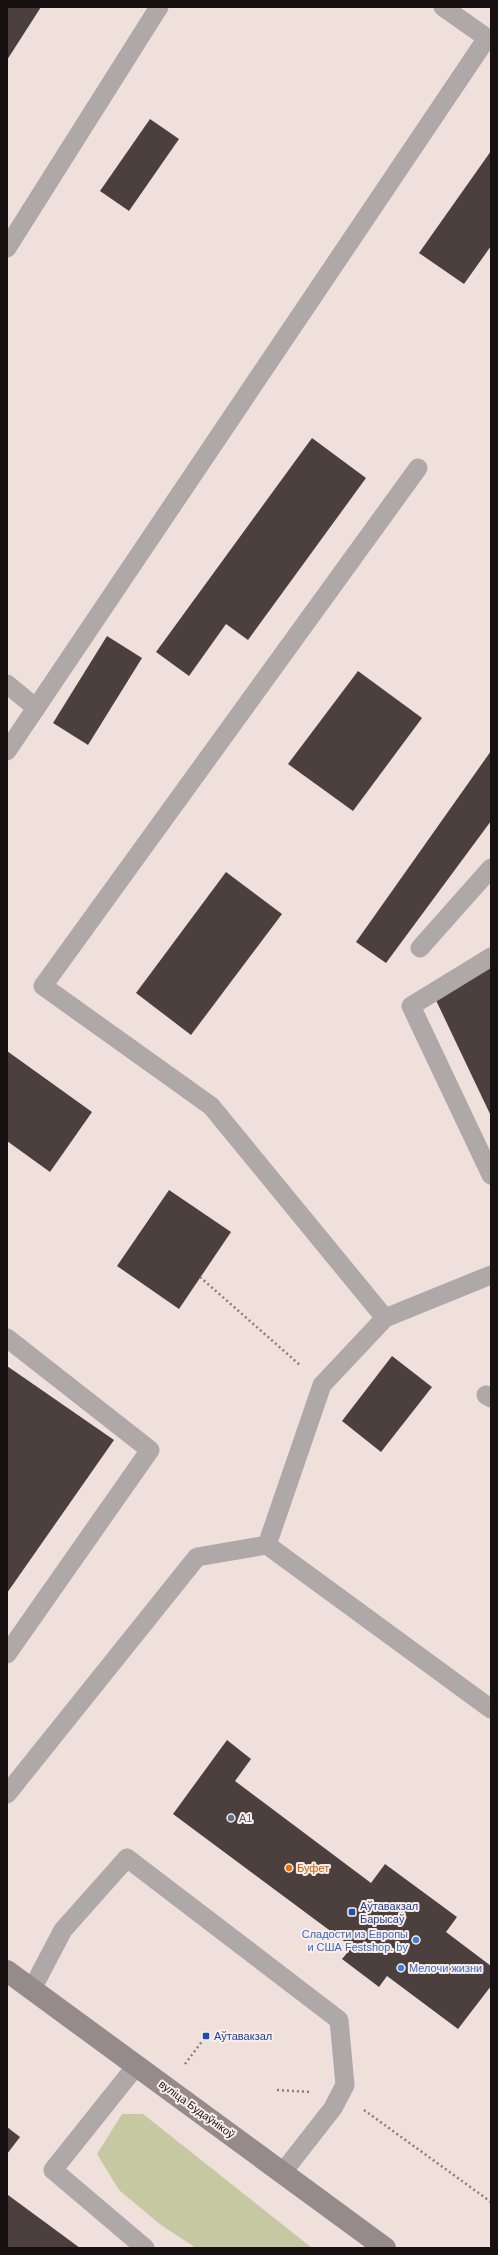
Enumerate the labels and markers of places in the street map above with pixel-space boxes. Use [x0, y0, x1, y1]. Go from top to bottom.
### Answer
place label: A1 [239, 1812, 252, 1824]
marker: A1 [226, 1813, 236, 1823]
place label: Буфет [297, 1862, 329, 1874]
marker: Буфет [284, 1863, 294, 1873]
place label: Аўтавакзал Барысаў [360, 1900, 418, 1925]
marker: Аўтавакзал Барысаў [347, 1907, 357, 1917]
place label: Сладости из Европы и США Festshop. by [302, 1928, 408, 1953]
marker: Сладости из Европы и США Festshop. by [411, 1935, 421, 1945]
place label: Мелочи жизни [409, 1962, 482, 1974]
marker: Мелочи жизни [396, 1963, 406, 1973]
place label: Аўтавакзал [214, 2030, 272, 2042]
marker: Аўтавакзал [201, 2031, 211, 2041]

